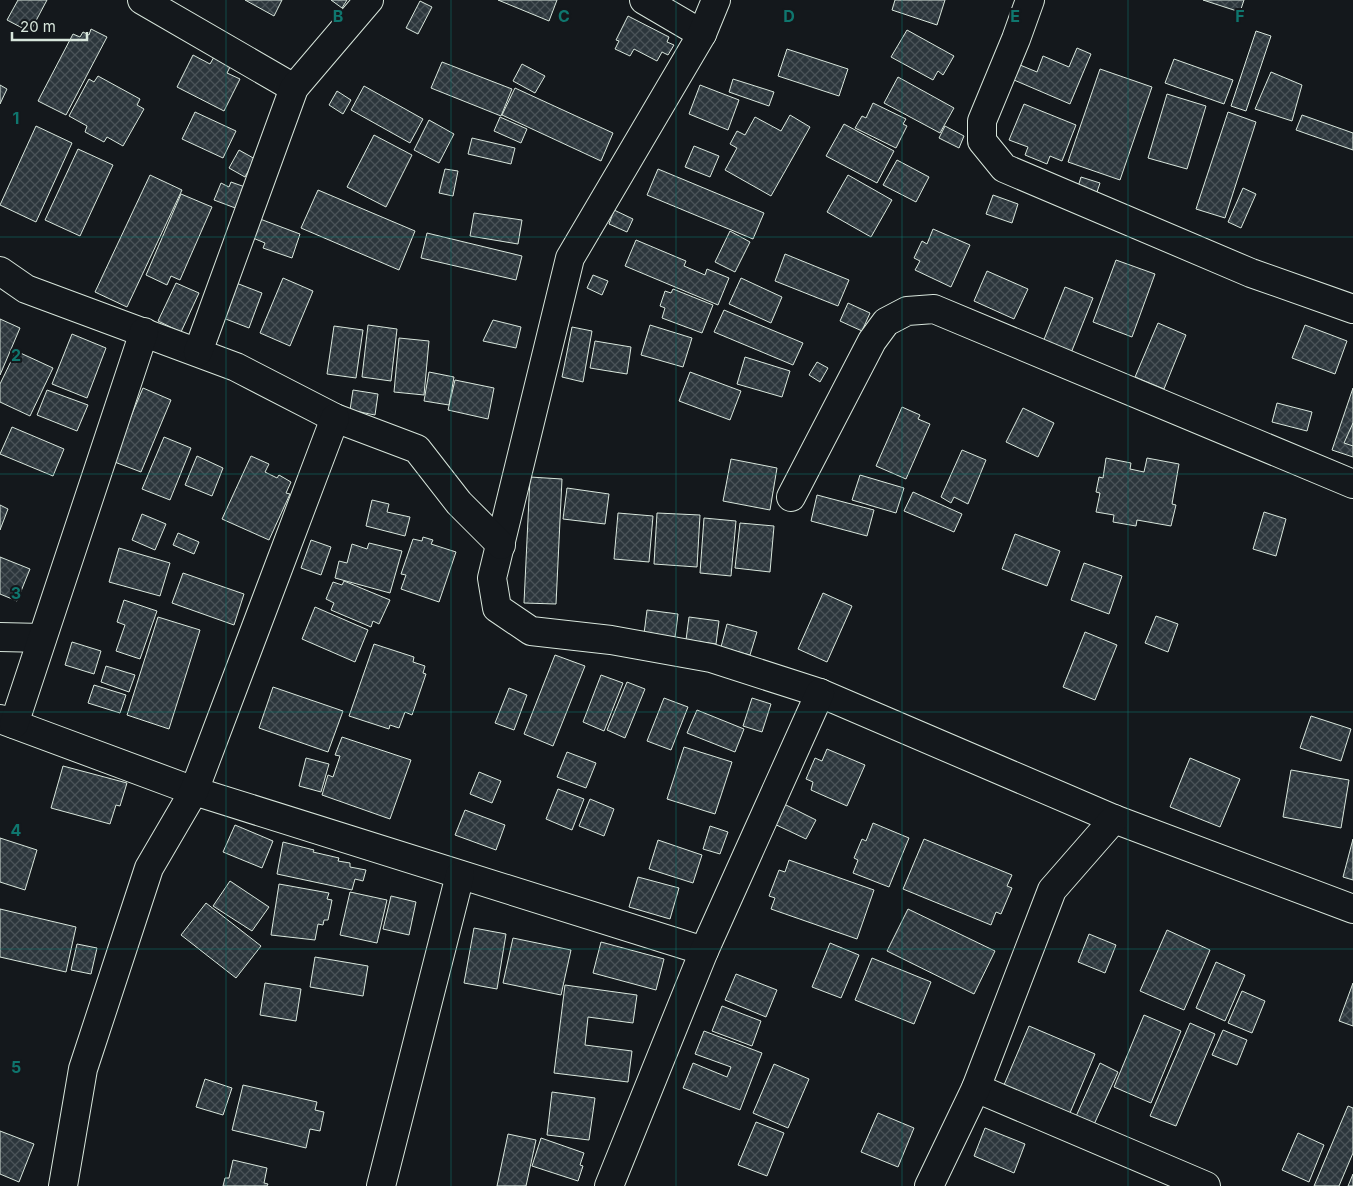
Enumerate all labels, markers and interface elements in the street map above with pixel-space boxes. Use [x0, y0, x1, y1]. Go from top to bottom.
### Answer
text: B [333, 6, 343, 26]
text: C [558, 6, 570, 26]
text: D [783, 6, 795, 26]
text: E [1010, 6, 1020, 26]
text: F [1235, 6, 1245, 26]
scale bar [12, 10, 88, 42]
text: 20 m [20, 17, 56, 36]
text: 1 [13, 108, 19, 128]
text: 2 [11, 345, 21, 365]
text: 3 [11, 583, 21, 603]
text: 4 [11, 820, 22, 840]
text: 5 [11, 1057, 21, 1077]

